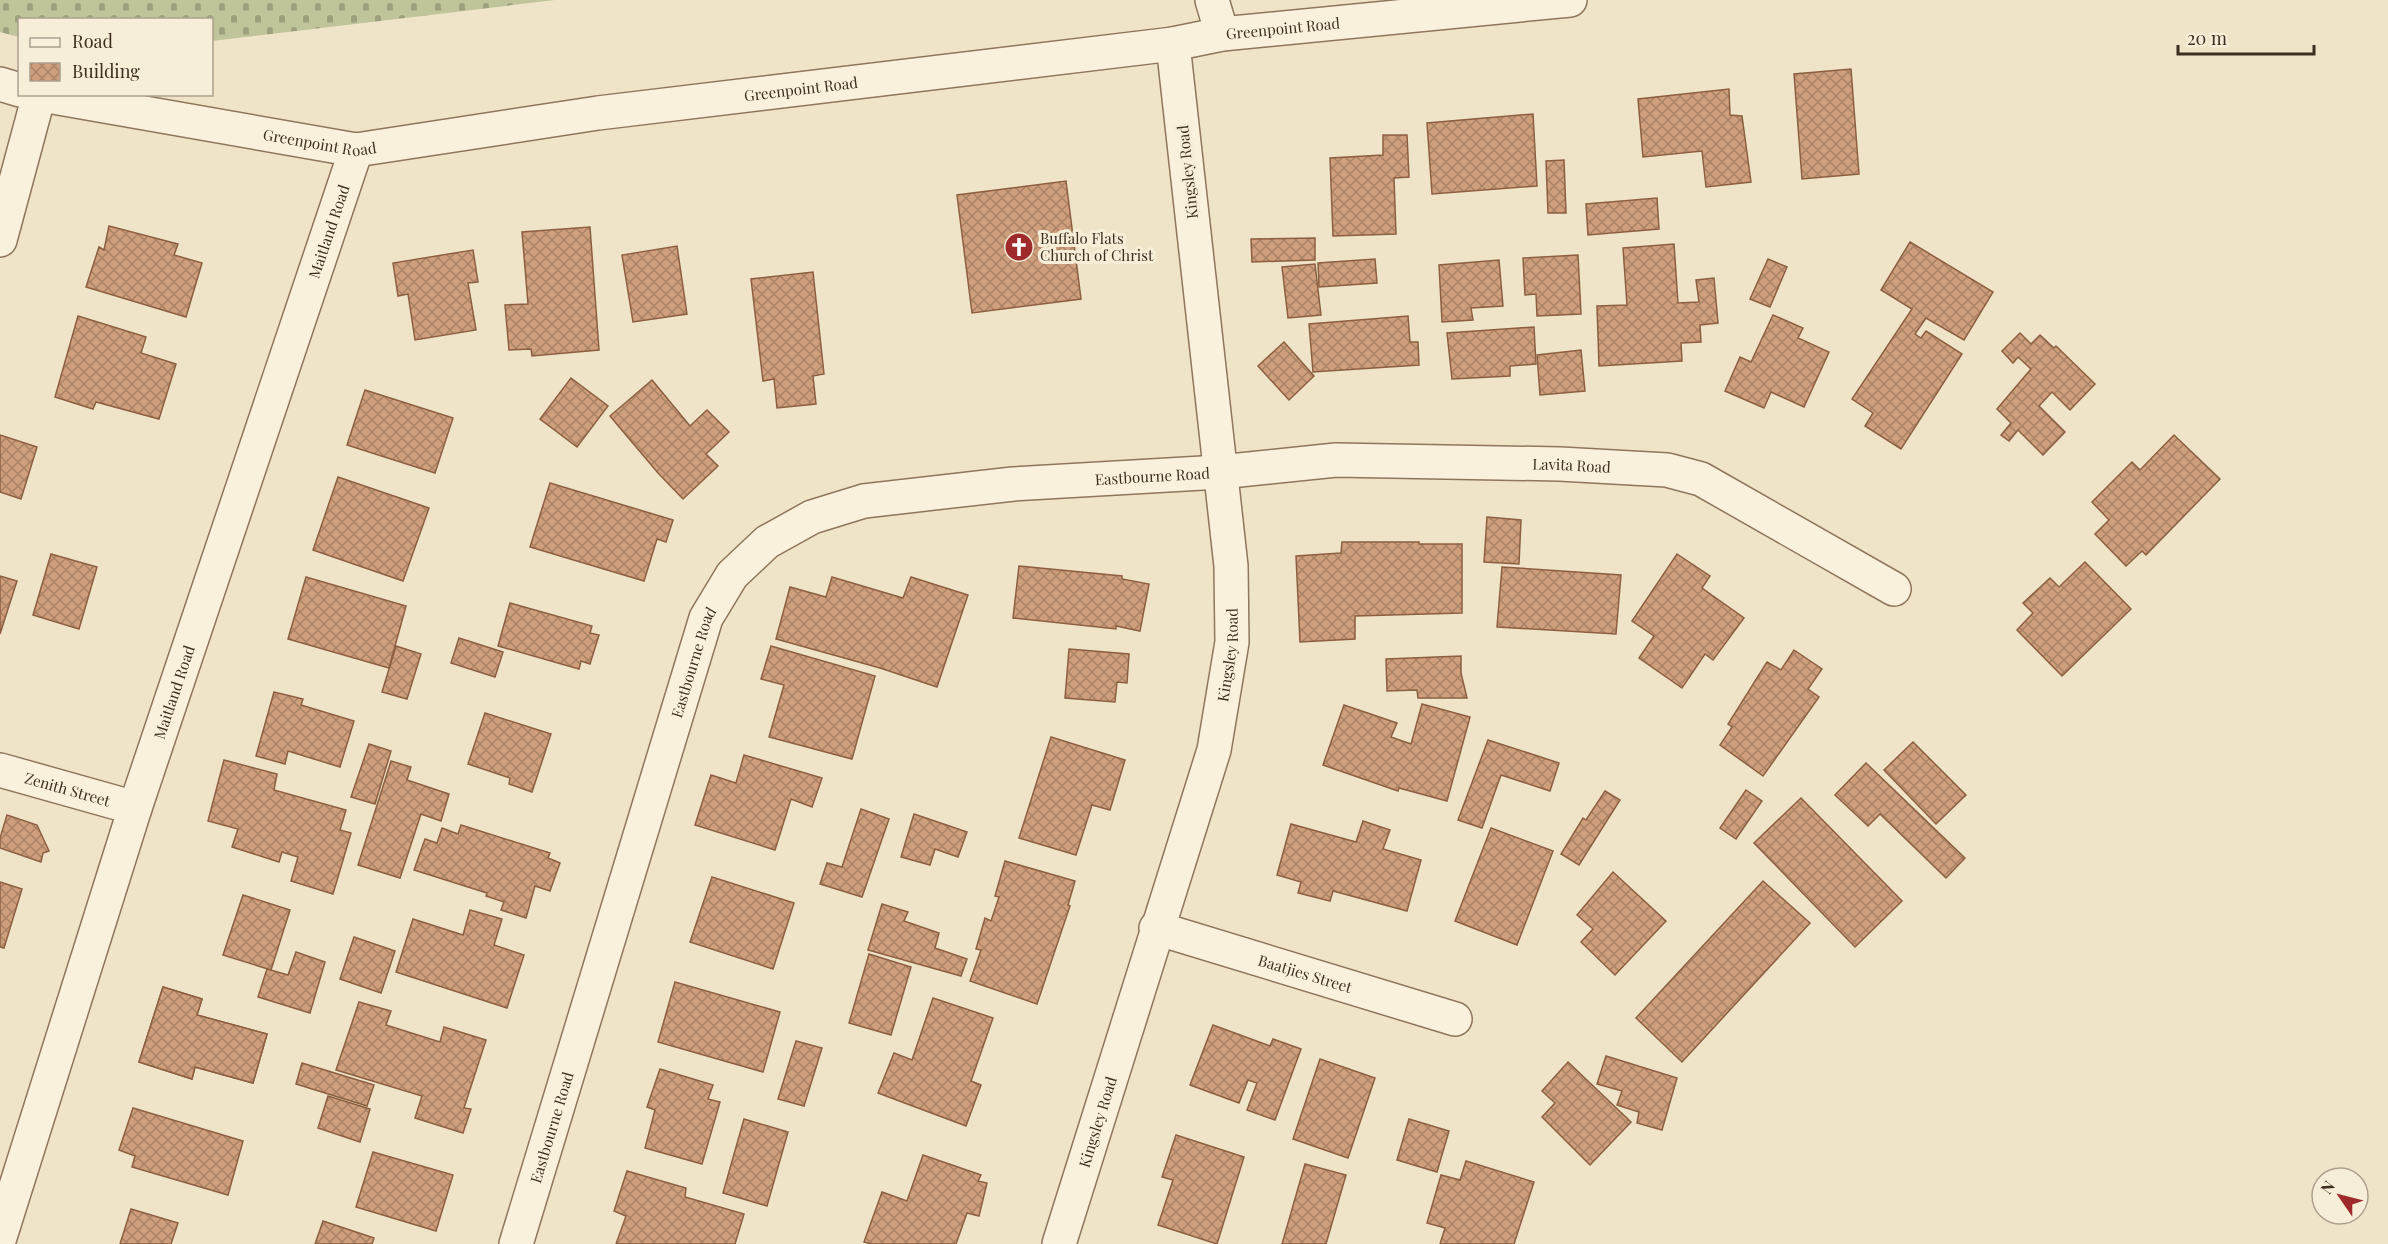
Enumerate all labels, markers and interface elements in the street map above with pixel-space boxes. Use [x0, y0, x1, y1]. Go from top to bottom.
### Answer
street label: Greenpoint Road [1225, 13, 1341, 44]
legend [18, 18, 213, 96]
scale bar [2178, 18, 2314, 56]
text: 20 m [2187, 26, 2227, 50]
text: Road [72, 29, 113, 53]
text: Building [72, 59, 140, 83]
street label: Greenpoint Road [743, 72, 859, 105]
street label: Greenpoint Road [262, 124, 378, 161]
street label: Kingsley Road [1172, 124, 1202, 220]
street label: Maitland Road [304, 182, 354, 281]
place label: Buffalo Flats Church of Christ [1040, 228, 1154, 265]
church icon: Buffalo Flats Church of Christ [1003, 231, 1035, 263]
street label: Lavita Road [1532, 454, 1612, 477]
street label: Eastbourne Road [1094, 463, 1211, 489]
street label: Eastbourne Road [666, 603, 721, 720]
street label: Kingsley Road [1212, 608, 1242, 703]
street label: Maitland Road [149, 642, 199, 742]
street label: Zenith Street [22, 767, 113, 811]
street label: Baatjies Street [1256, 950, 1355, 997]
street label: Eastbourne Road [525, 1069, 578, 1185]
street label: Kingsley Road [1074, 1074, 1121, 1170]
north arrow [2310, 1166, 2370, 1226]
text: N [2315, 1176, 2339, 1198]

